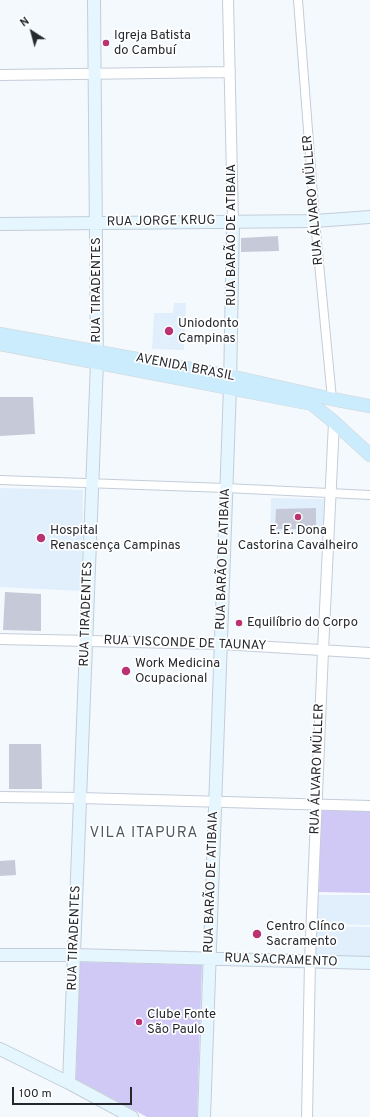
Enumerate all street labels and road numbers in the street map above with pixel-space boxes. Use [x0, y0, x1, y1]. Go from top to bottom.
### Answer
street label: RUA ÁLVARO MÜLLER [301, 134, 327, 266]
street label: RUA BARÃO DE ATIBAIA [224, 164, 240, 306]
street label: RUA JORGE KRUG [107, 213, 215, 231]
street label: RUA TIRADENTES [89, 237, 105, 343]
street label: AVENIDA BRASIL [134, 351, 236, 385]
street label: RUA BARÃO DE ATIBAIA [214, 488, 234, 630]
street label: RUA TIRADENTES [77, 561, 97, 667]
street label: RUA VISCONDE DE TAUNAY [103, 633, 267, 655]
street label: RUA ÁLVARO MÜLLER [308, 703, 328, 835]
street label: RUA BARÃO DE ATIBAIA [202, 811, 222, 953]
street label: RUA TIRADENTES [65, 885, 85, 991]
street label: RUA SACRAMENTO [224, 951, 338, 971]

